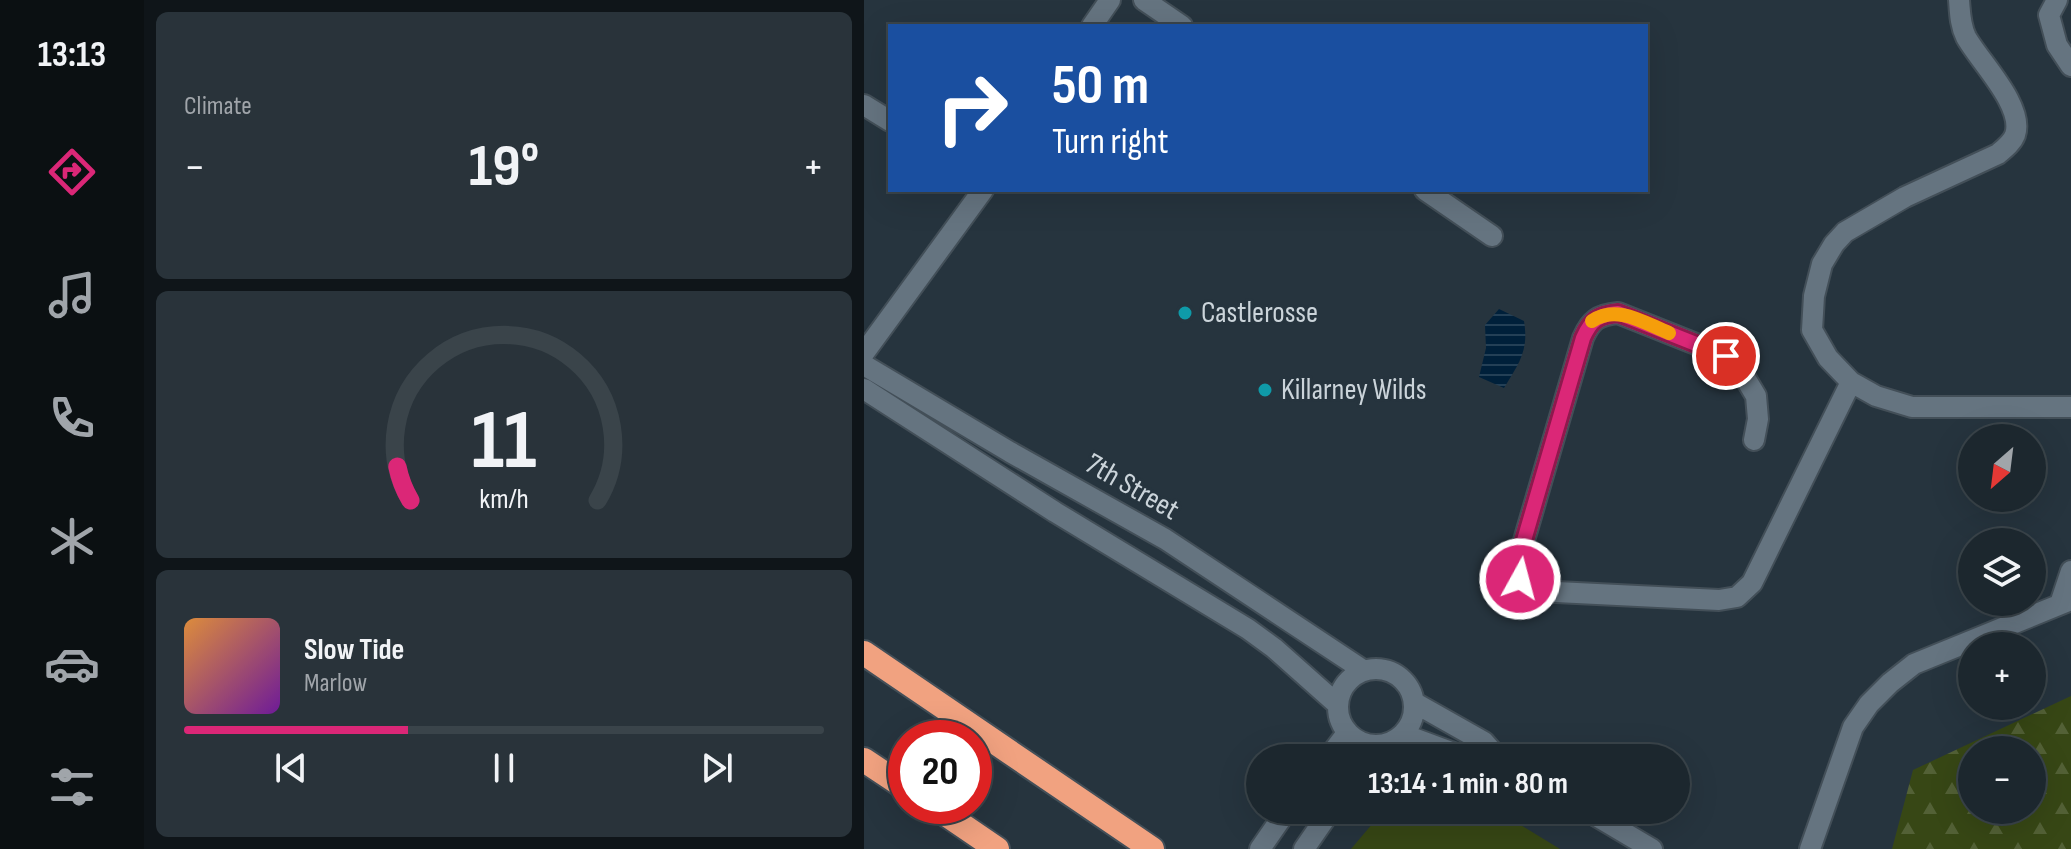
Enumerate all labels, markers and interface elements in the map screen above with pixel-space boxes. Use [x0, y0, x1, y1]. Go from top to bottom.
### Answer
text: 13:13 [38, 34, 106, 77]
text: 50 m [1052, 53, 1149, 120]
icon: right [920, 56, 1024, 160]
text: Climate [184, 91, 252, 122]
text: Turn right [1052, 121, 1169, 164]
text: 19° [469, 131, 539, 203]
text: − [184, 141, 206, 194]
text: + [802, 141, 824, 194]
icon: directions [44, 144, 100, 200]
icon: music [44, 267, 100, 323]
place label: Castlerosse [1201, 295, 1318, 331]
marker: Castlerosse [1176, 304, 1194, 322]
pin [1692, 322, 1760, 390]
icon: arrive [1704, 334, 1748, 378]
place label: Killarney Wilds [1281, 372, 1427, 408]
marker: Killarney Wilds [1256, 381, 1274, 399]
icon: phone [44, 390, 100, 446]
text: 11 [471, 391, 537, 491]
north arrow [1958, 424, 2046, 512]
map controls [1958, 424, 2046, 824]
street label: 7th Street [1079, 446, 1185, 528]
text: km/h [479, 482, 529, 517]
icon: climate [44, 513, 100, 569]
button: layers [1958, 528, 2046, 616]
position arrow [1478, 537, 1562, 621]
text: Slow Tide [304, 632, 404, 668]
button: + [1958, 632, 2046, 720]
icon: car [44, 636, 100, 692]
text: Marlow [304, 668, 367, 699]
speed limit sign: 20 [888, 720, 992, 824]
button: − [1958, 736, 2046, 824]
icon: previous [269, 746, 313, 790]
icon: pause [482, 746, 526, 790]
icon: next [695, 746, 739, 790]
icon: filters [44, 759, 100, 815]
text: 13:14 · 1 min · 80 m [1368, 766, 1568, 802]

